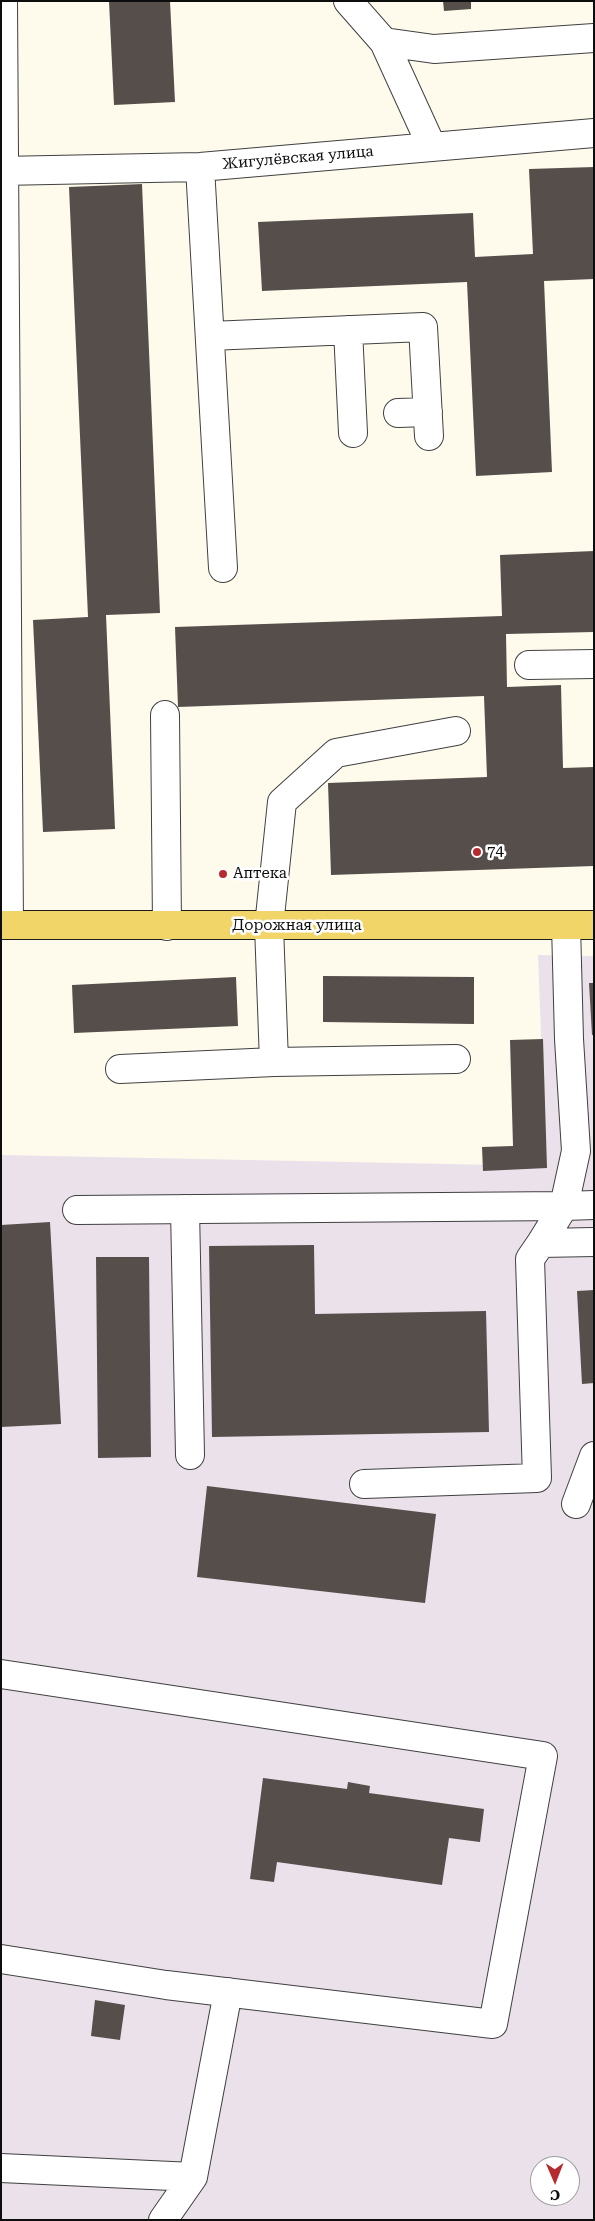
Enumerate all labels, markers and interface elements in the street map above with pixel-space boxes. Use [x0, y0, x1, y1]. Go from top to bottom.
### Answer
street label: Жигулёвская улица [222, 142, 374, 174]
place label: 74 [487, 843, 504, 861]
marker: 74 [471, 846, 483, 858]
place label: Аптека [233, 865, 287, 883]
marker: Аптека [217, 868, 229, 880]
street label: Дорожная улица [232, 917, 362, 935]
north arrow [530, 2156, 580, 2206]
text: С [550, 2187, 560, 2203]

